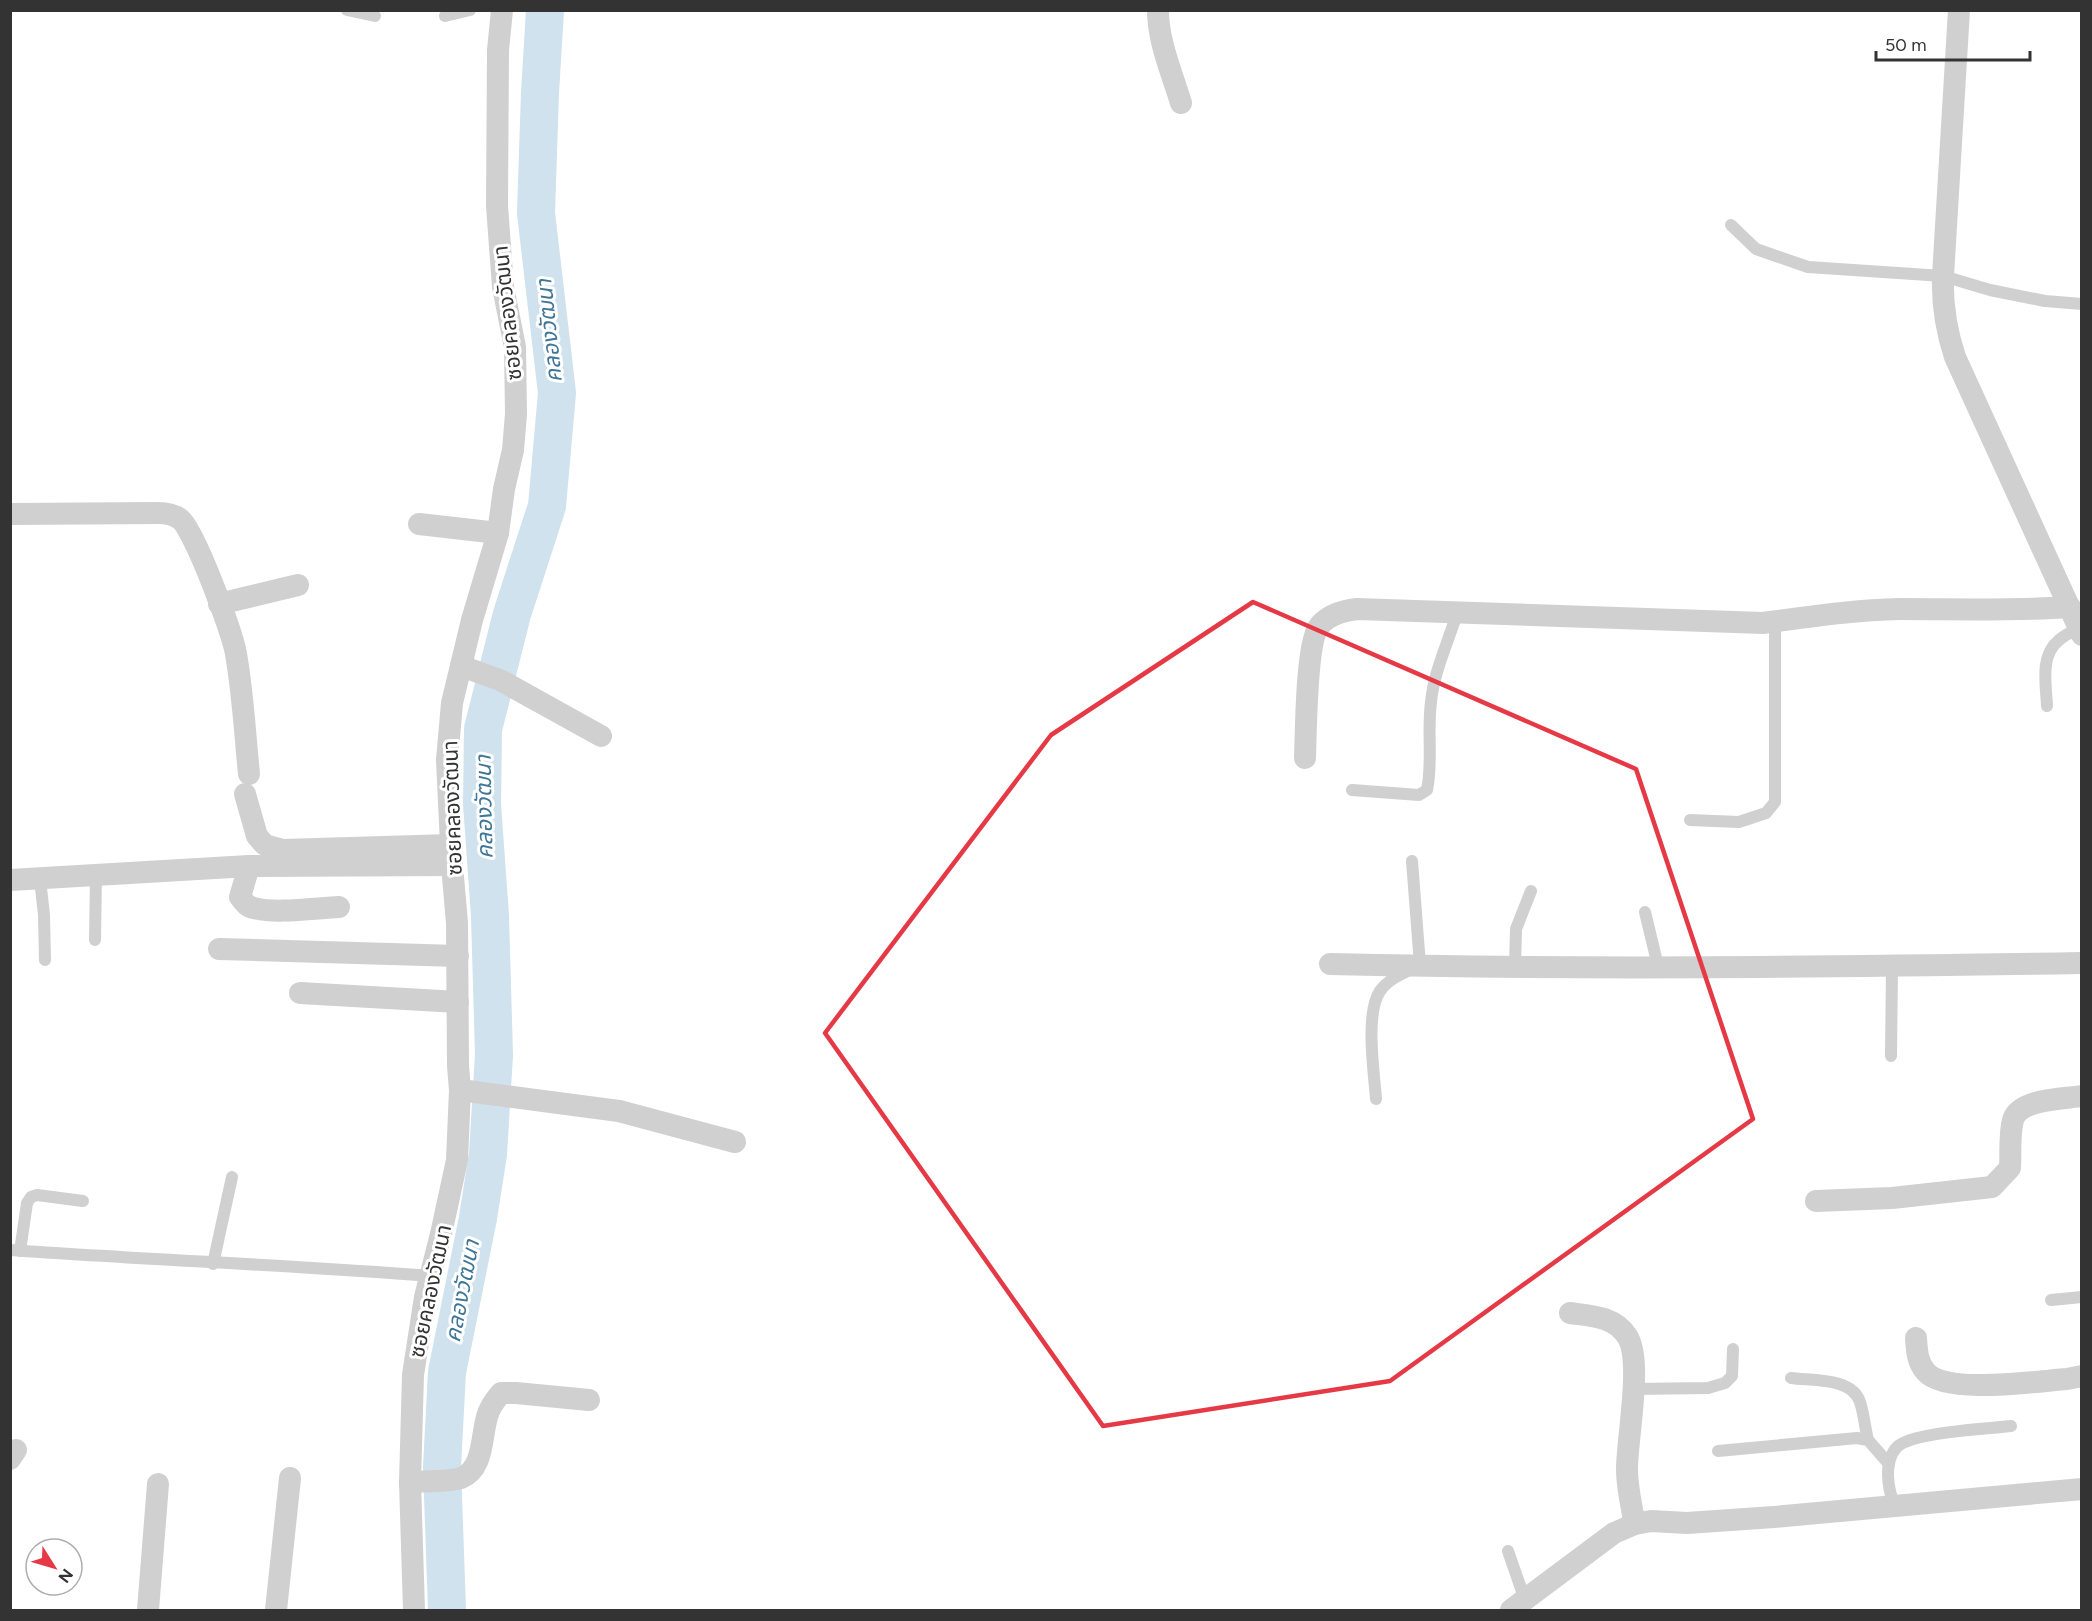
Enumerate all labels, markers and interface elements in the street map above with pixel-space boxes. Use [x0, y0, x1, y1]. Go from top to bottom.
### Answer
scale bar [1876, 24, 2030, 62]
text: 50 m [1885, 34, 1927, 56]
street label: ซอยคลองวัฒนา [488, 245, 526, 381]
water label: คลองวัฒนา [530, 277, 568, 384]
street label: ซอยคลองวัฒนา [437, 740, 467, 876]
water label: คลองวัฒนา [470, 754, 498, 859]
street label: ซอยคลองวัฒนา [404, 1222, 456, 1360]
water label: คลองวัฒนา [439, 1237, 485, 1344]
north arrow [24, 1537, 84, 1597]
text: N [54, 1565, 77, 1586]

